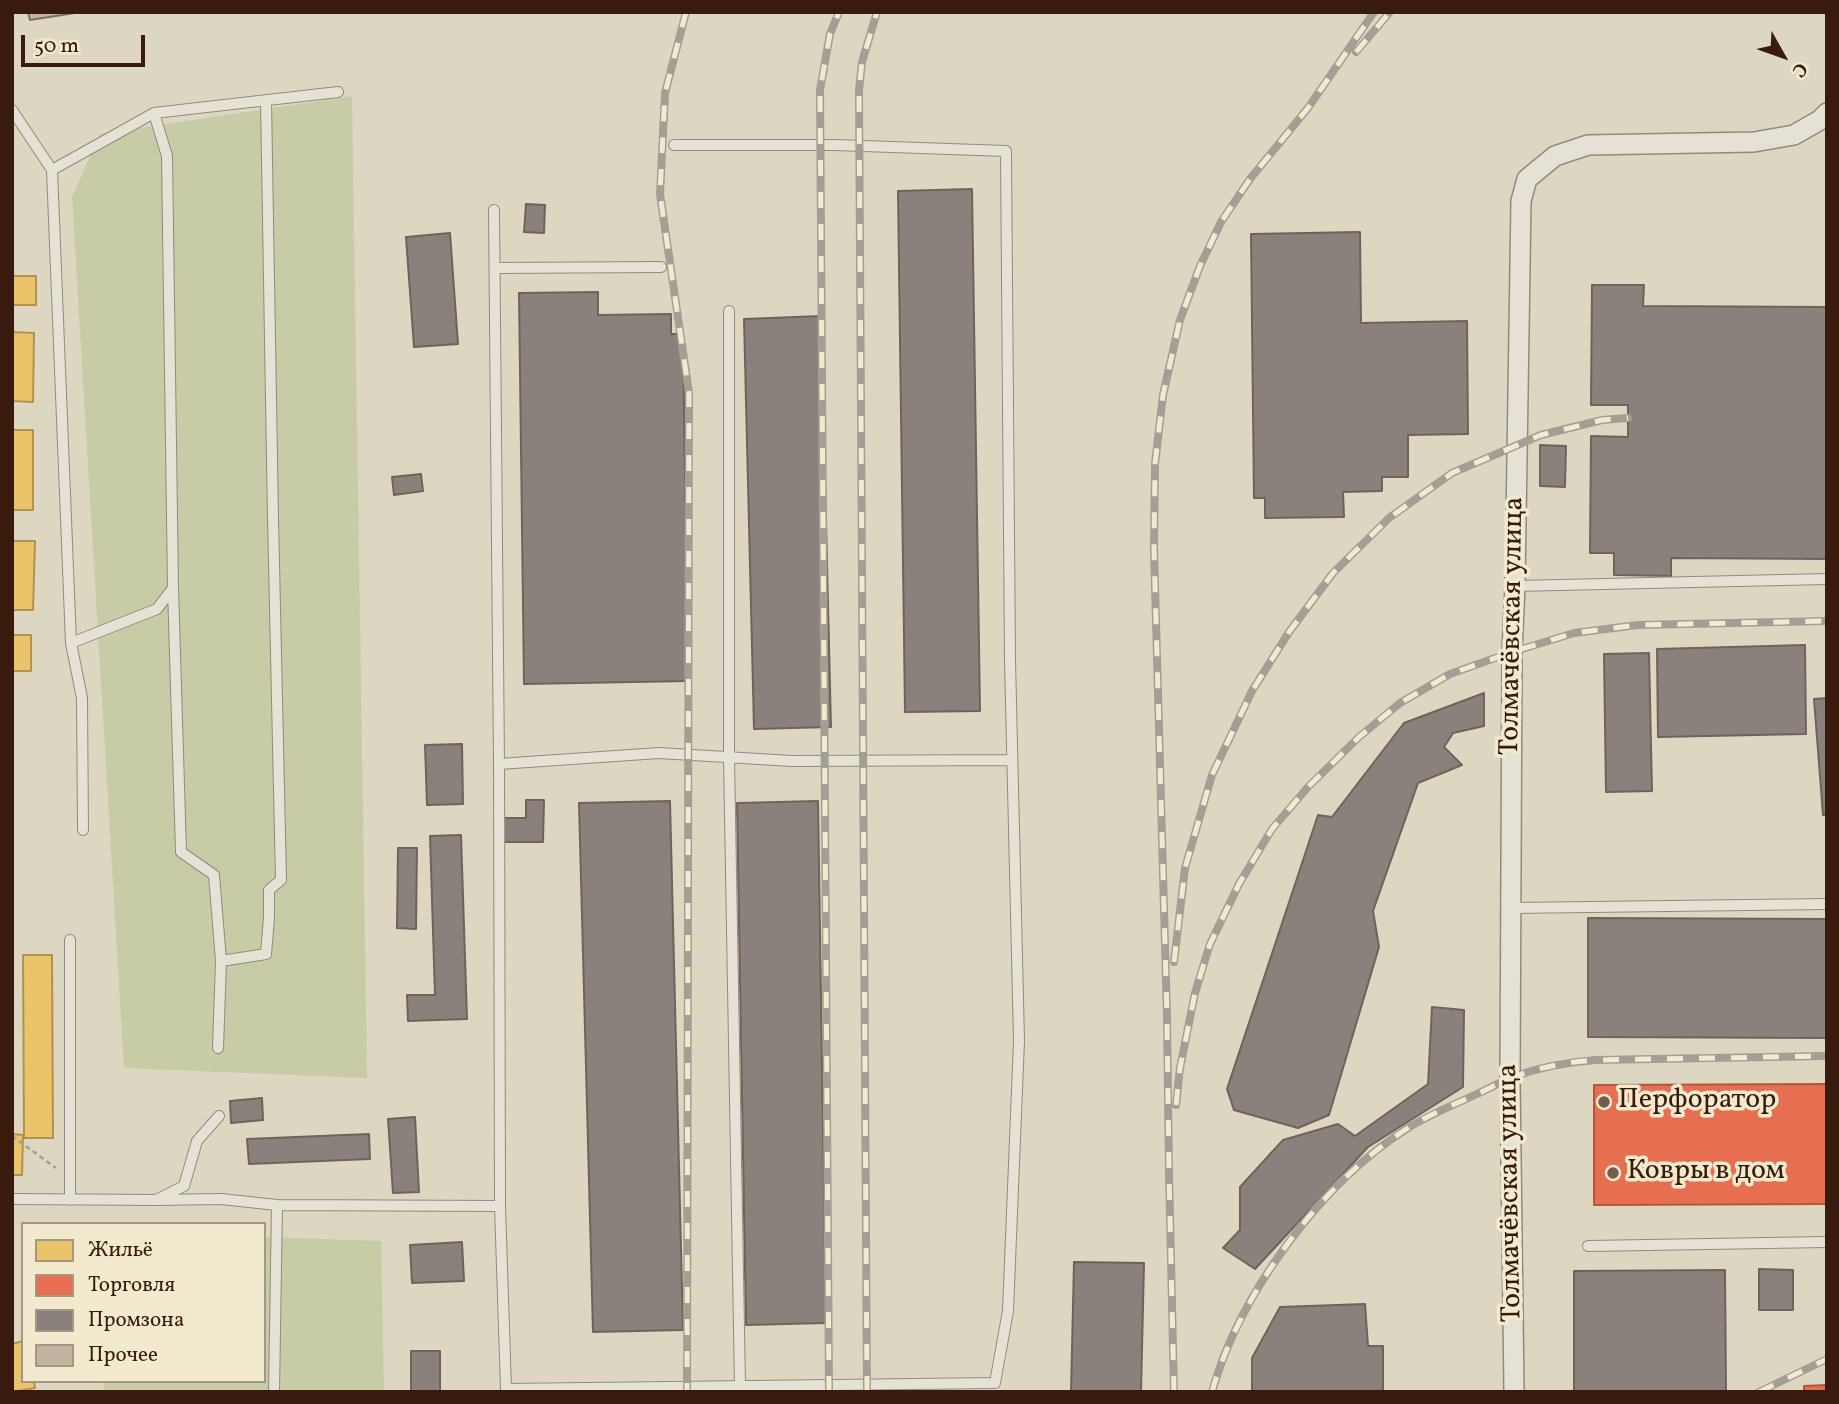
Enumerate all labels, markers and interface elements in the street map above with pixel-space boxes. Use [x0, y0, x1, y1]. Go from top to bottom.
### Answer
scale bar [24, 21, 149, 65]
north arrow [1748, 21, 1818, 91]
text: 50 m [34, 32, 79, 61]
text: С [1785, 56, 1813, 83]
street label: Толмачёвская улица [1495, 496, 1533, 756]
street label: Толмачёвская улица [1493, 1063, 1531, 1323]
place label: Перфоратор [1618, 1085, 1776, 1119]
marker: Перфоратор [1596, 1094, 1612, 1110]
place label: Ковры в дом [1627, 1156, 1785, 1190]
marker: Ковры в дом [1605, 1165, 1621, 1181]
legend [21, 1222, 266, 1383]
text: Жильё [88, 1236, 153, 1265]
text: Торговля [88, 1271, 175, 1300]
text: Промзона [88, 1306, 184, 1335]
text: Прочее [88, 1341, 158, 1370]

